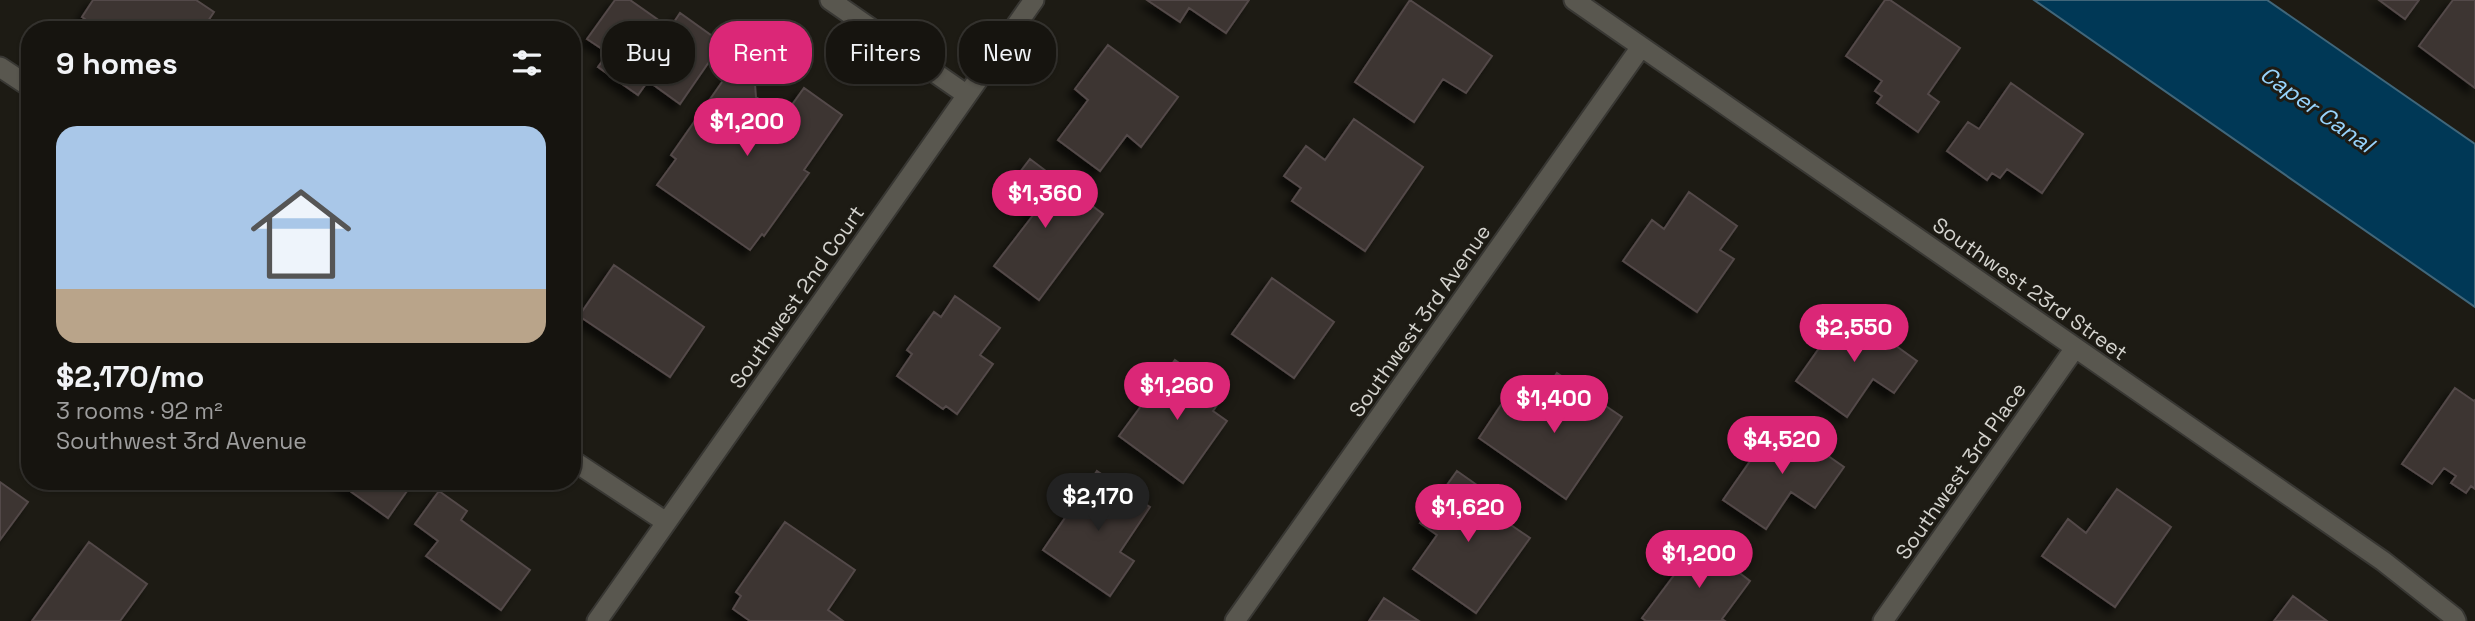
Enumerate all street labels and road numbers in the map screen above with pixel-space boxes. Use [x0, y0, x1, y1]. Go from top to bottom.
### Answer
street label: Southwest 2nd Court [723, 200, 870, 394]
street label: Southwest 23rd Street [1928, 211, 2133, 366]
street label: Southwest 3rd Avenue [1343, 219, 1496, 422]
street label: Southwest 3rd Place [1889, 377, 2032, 564]

